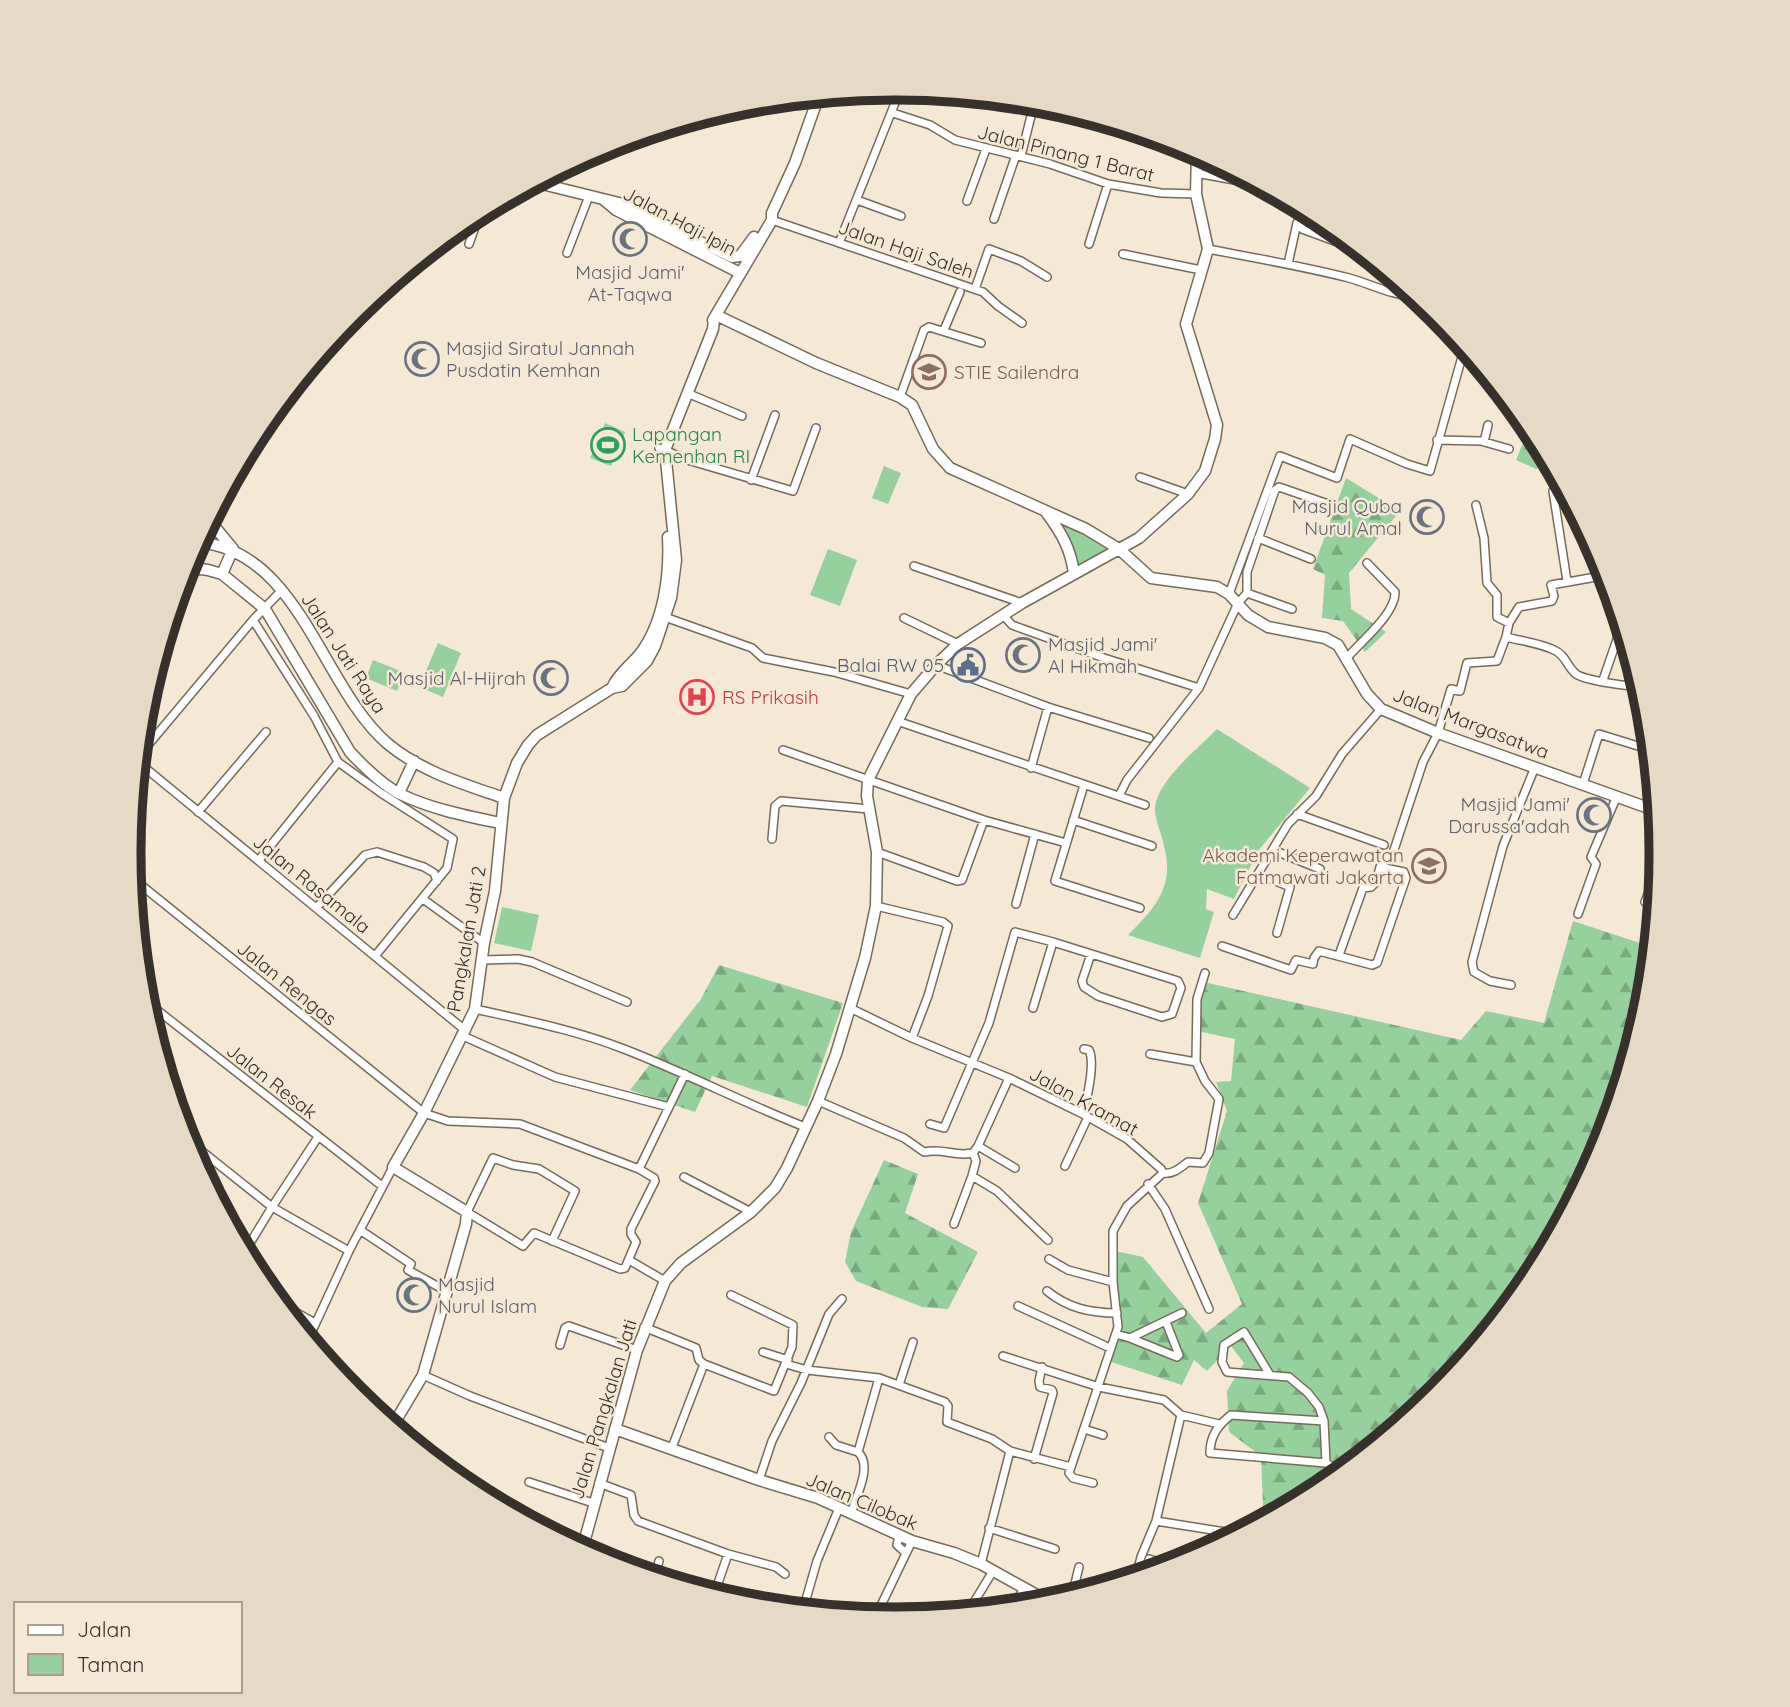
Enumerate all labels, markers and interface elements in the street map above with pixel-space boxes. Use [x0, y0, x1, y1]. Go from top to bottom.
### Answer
street label: Jalan Pinang 1 Barat [975, 119, 1157, 187]
street label: Jalan Haji Ipin [619, 181, 741, 261]
street label: Jalan Haji Saleh [835, 215, 977, 283]
mosque icon: Masjid Jami' At-Taqwa [611, 220, 649, 258]
place label: Masjid Jami' At-Taqwa [575, 260, 685, 306]
place label: Masjid Siratul Jannah Pusdatin Kemhan [446, 336, 635, 382]
mosque icon: Masjid Siratul Jannah Pusdatin Kemhan [403, 340, 441, 378]
school or university icon: STIE Sailendra [910, 353, 948, 391]
place label: STIE Sailendra [954, 360, 1079, 384]
place label: Lapangan Kemenhan RI [632, 422, 750, 468]
sports icon: Lapangan Kemenhan RI [589, 426, 627, 464]
place label: Masjid Quba Nurul Amal [1291, 494, 1402, 540]
mosque icon: Masjid Quba Nurul Amal [1408, 498, 1446, 536]
street label: Jalan Jati Raya [296, 588, 392, 718]
place label: Masjid Jami' Al Hikmah [1048, 632, 1157, 678]
mosque icon: Masjid Jami' Al Hikmah [1004, 636, 1042, 674]
public building icon: Balai RW 05 [949, 646, 987, 684]
place label: Balai RW 05 [837, 653, 944, 677]
mosque icon: Masjid Al-Hijrah [532, 659, 570, 697]
place label: Masjid Al-Hijrah [388, 666, 526, 690]
hospital icon: RS Prikasih [678, 678, 716, 716]
street label: Jalan Margasatwa [1389, 682, 1553, 764]
place label: RS Prikasih [722, 685, 819, 709]
place label: Masjid Jami' Darussa'adah [1448, 792, 1570, 838]
mosque icon: Masjid Jami' Darussa'adah [1575, 796, 1613, 834]
street label: Jalan Rasamala [248, 829, 376, 939]
place label: Akademi Keperawatan Fatmawati Jakarta [1203, 843, 1404, 889]
school or university icon: Akademi Keperawatan Fatmawati Jakarta [1410, 847, 1448, 885]
street label: Pangkalan Jati 2 [441, 864, 491, 1014]
street label: Jalan Rengas [232, 936, 342, 1030]
street label: Jalan Resak [222, 1038, 322, 1124]
street label: Jalan Kramat [1025, 1061, 1143, 1141]
place label: Masjid Nurul Islam [438, 1272, 537, 1318]
mosque icon: Masjid Nurul Islam [395, 1276, 433, 1314]
street label: Jalan Pangkalan Jati [564, 1316, 642, 1502]
street label: Jalan Cilobak [802, 1467, 922, 1535]
legend [14, 1602, 242, 1693]
text: Jalan [77, 1616, 131, 1642]
text: Taman [77, 1651, 144, 1677]

